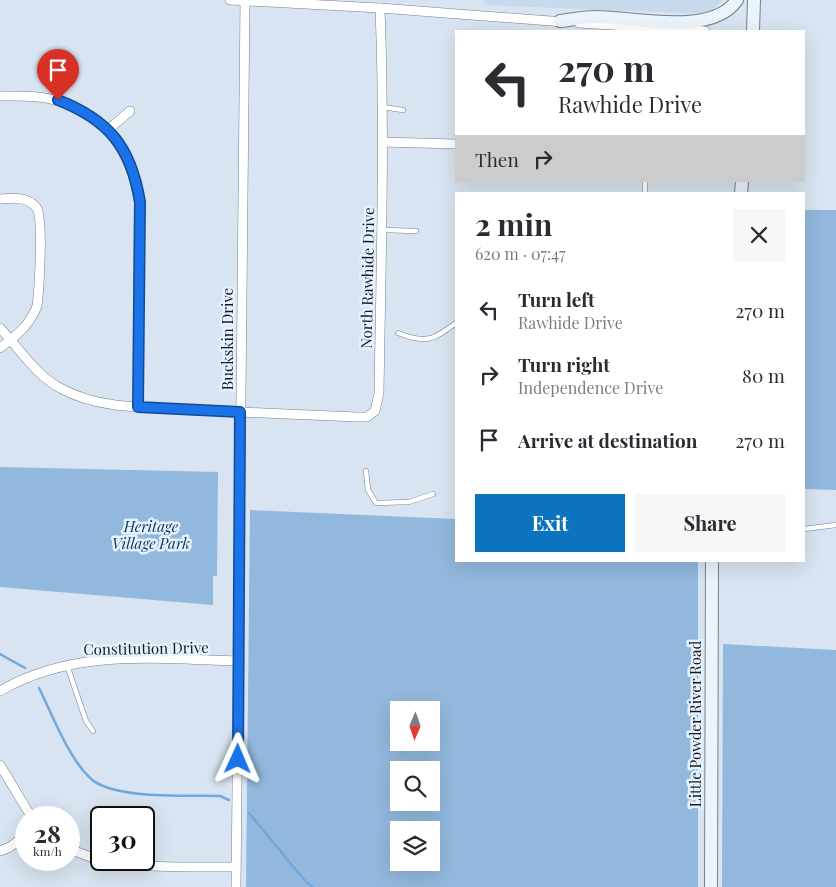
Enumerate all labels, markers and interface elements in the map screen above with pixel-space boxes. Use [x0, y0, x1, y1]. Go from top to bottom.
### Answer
text: 270 m [558, 44, 655, 91]
pin [37, 49, 79, 100]
icon: left [475, 50, 540, 115]
icon: arrive [44, 56, 72, 84]
text: Rawhide Drive [558, 89, 702, 119]
icon: right [529, 145, 557, 173]
text: Then [475, 146, 519, 172]
text: 2 min [475, 204, 552, 244]
street label: North Rawhide Drive [356, 207, 378, 349]
button: close [733, 209, 785, 261]
text: 620 m · 07:47 [475, 243, 565, 264]
text: Turn left [518, 286, 595, 312]
street label: Buckskin Drive [217, 288, 237, 390]
icon: left [475, 296, 503, 324]
text: 270 m [735, 297, 785, 323]
text: Rawhide Drive [518, 312, 623, 333]
text: Turn right [518, 351, 610, 377]
icon: right [475, 361, 503, 389]
text: 80 m [742, 362, 785, 388]
text: Independence Drive [518, 377, 663, 398]
icon: arrive [475, 426, 503, 454]
text: Arrive at destination [518, 427, 698, 453]
text: 270 m [735, 427, 785, 453]
button: Exit [475, 494, 625, 552]
button: Share [635, 494, 785, 552]
park label: Heritage Village Park [112, 516, 190, 553]
street label: Constitution Drive [83, 637, 209, 659]
street label: Little Powder River Road [685, 641, 705, 807]
north arrow [390, 701, 440, 751]
map controls [390, 701, 440, 871]
position arrow [211, 732, 263, 784]
button: search [390, 761, 440, 811]
speed limit sign: 30 [90, 806, 155, 871]
text: 28 [34, 816, 61, 849]
button: layers [390, 821, 440, 871]
text: km/h [33, 843, 62, 859]

